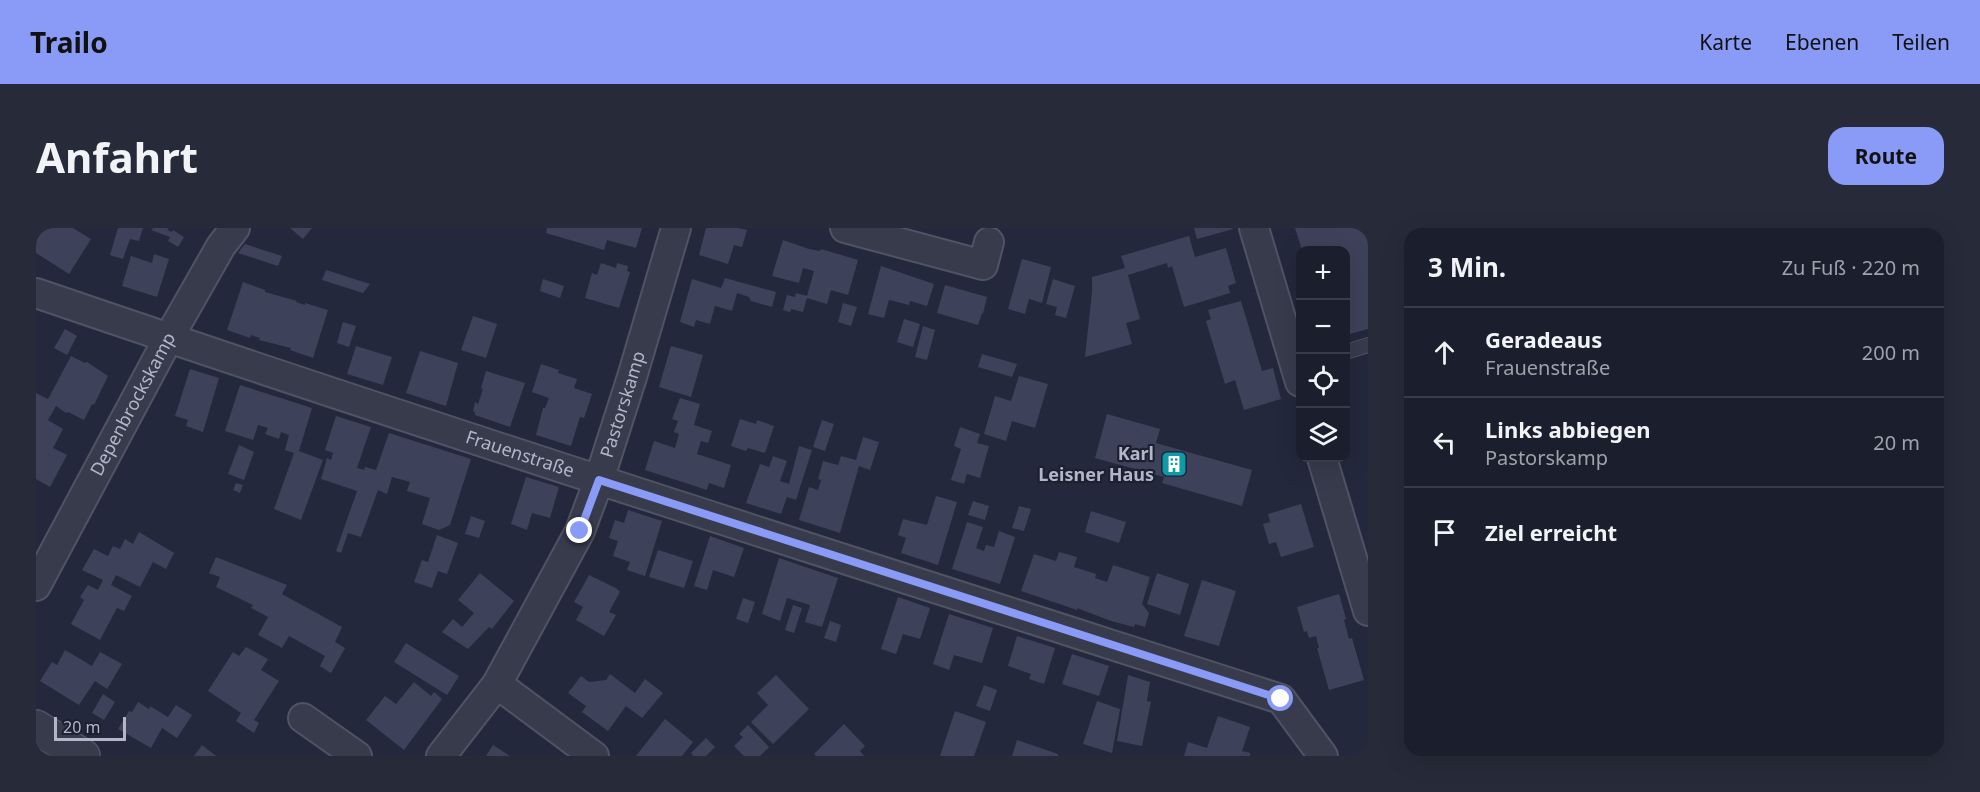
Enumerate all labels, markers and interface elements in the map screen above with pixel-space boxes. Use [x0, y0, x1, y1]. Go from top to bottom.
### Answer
text: Trailo [30, 23, 108, 61]
text: Karte [1699, 28, 1752, 56]
text: Ebenen [1785, 28, 1859, 56]
text: Teilen [1892, 28, 1950, 56]
button: Route [1828, 127, 1944, 185]
text: Anfahrt [36, 128, 198, 185]
map controls [1296, 246, 1350, 462]
button: + [1296, 246, 1350, 300]
text: 3 Min. [1428, 249, 1506, 285]
text: Zu Fuß · 220 m [1782, 254, 1920, 281]
button: − [1296, 300, 1350, 354]
text: Geradeaus [1485, 324, 1602, 354]
street label: Depenbrockskamp [84, 328, 180, 480]
icon: ahead [1428, 336, 1461, 369]
text: 200 m [1862, 339, 1920, 366]
street label: Pastorskamp [594, 348, 650, 461]
button: locate [1296, 354, 1350, 408]
text: Frauenstraße [1485, 354, 1610, 381]
button: layers [1296, 408, 1350, 462]
text: Links abbiegen [1485, 414, 1651, 444]
street label: Frauenstraße [463, 424, 577, 482]
icon: left [1428, 426, 1461, 459]
text: 20 m [1873, 429, 1920, 456]
place label: Karl Leisner Haus [1038, 441, 1154, 486]
text: Pastorskamp [1485, 444, 1608, 471]
building icon: Karl Leisner Haus [1159, 449, 1189, 479]
icon: arrive [1428, 516, 1461, 549]
route end [566, 517, 592, 543]
text: Ziel erreicht [1485, 517, 1617, 547]
route start [1267, 685, 1293, 711]
scale bar [54, 714, 126, 742]
text: 20 m [63, 716, 100, 738]

